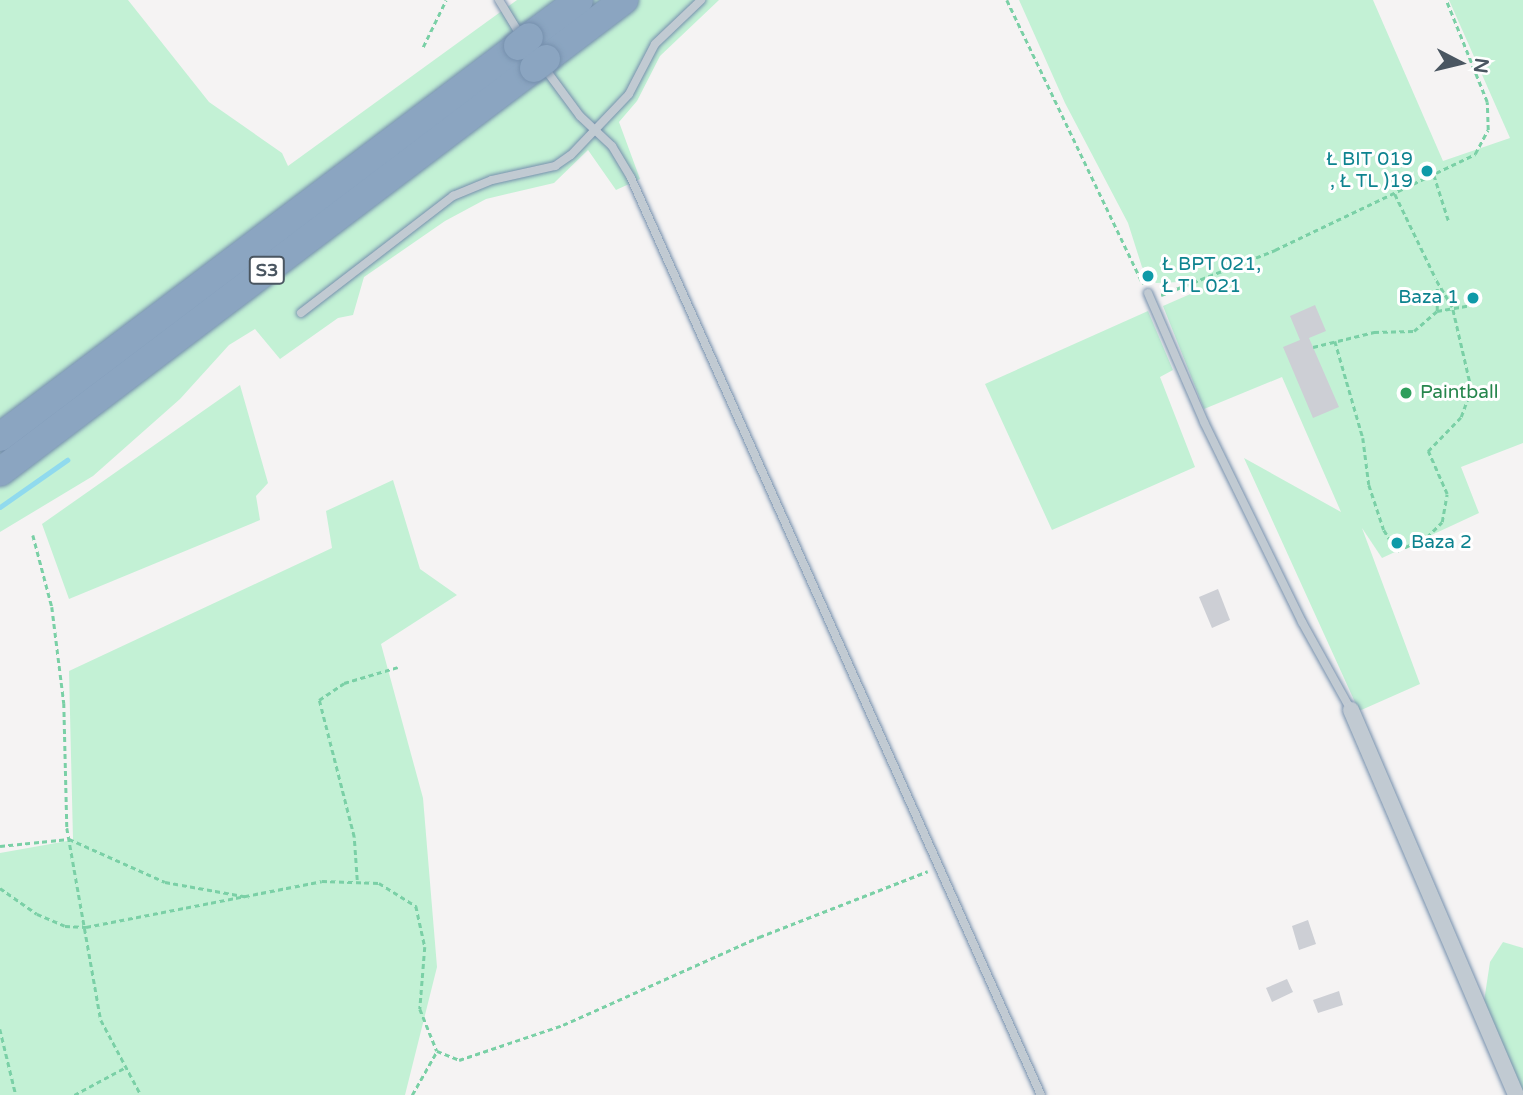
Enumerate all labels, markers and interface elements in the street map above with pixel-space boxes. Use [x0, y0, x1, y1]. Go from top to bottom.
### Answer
north arrow [1425, 28, 1495, 98]
text: N [1469, 57, 1493, 74]
place label: Ł BIT 019 , Ł TL )19 [1326, 149, 1413, 193]
marker: Ł BIT 019 , Ł TL )19 [1419, 163, 1435, 179]
place label: Ł BPT 021, Ł TL 021 [1162, 254, 1261, 298]
road number: S3 [248, 256, 286, 284]
marker: Ł BPT 021, Ł TL 021 [1140, 268, 1156, 284]
place label: Baza 1 [1398, 287, 1459, 309]
marker: Baza 1 [1465, 290, 1481, 306]
place label: Paintball [1420, 382, 1498, 404]
marker: Paintball [1398, 385, 1414, 401]
place label: Baza 2 [1411, 532, 1472, 554]
marker: Baza 2 [1389, 535, 1405, 551]

